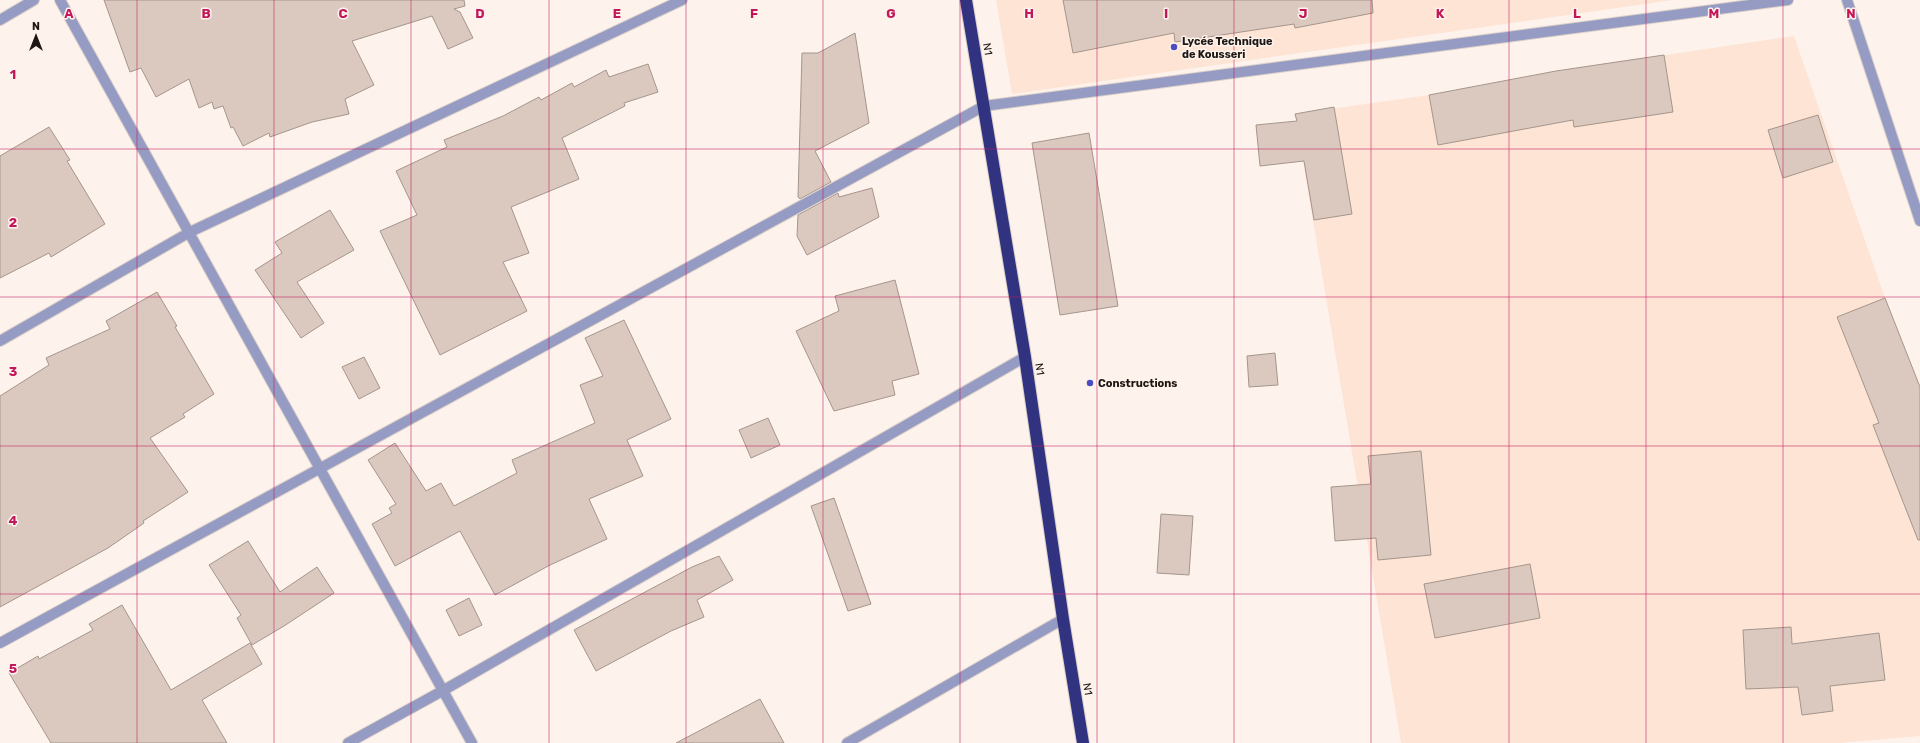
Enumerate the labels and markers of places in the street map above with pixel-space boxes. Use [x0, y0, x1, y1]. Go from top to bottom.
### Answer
place label: Lycée Technique de Kousseri [1182, 35, 1273, 61]
marker: Lycée Technique de Kousseri [1169, 42, 1179, 52]
place label: Constructions [1098, 377, 1177, 390]
marker: Constructions [1085, 378, 1095, 388]

